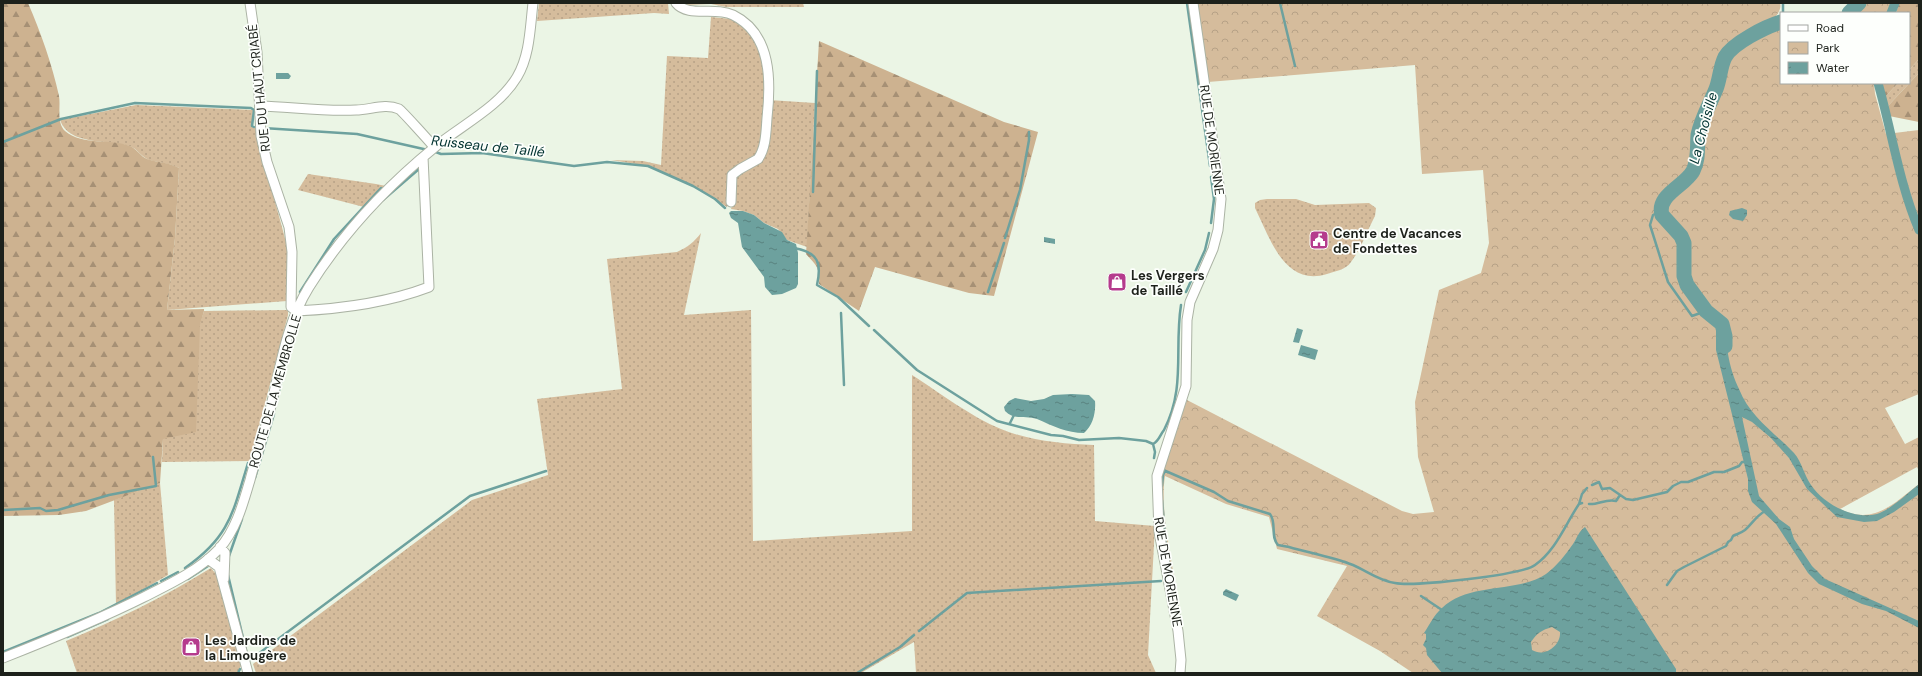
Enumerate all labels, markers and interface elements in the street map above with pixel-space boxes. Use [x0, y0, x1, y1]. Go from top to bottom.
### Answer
legend [1780, 12, 1910, 84]
text: Road [1816, 20, 1844, 36]
street label: RUE DU HAUT CRIABÉ [243, 23, 274, 153]
text: Park [1816, 40, 1840, 56]
text: Water [1816, 60, 1850, 76]
street label: RUE DE MORIENNE [1196, 84, 1228, 196]
water label: La Choisille [1685, 90, 1721, 166]
water label: Ruisseau de Taillé [430, 131, 546, 161]
place label: Centre de Vacances de Fondettes [1333, 225, 1462, 257]
public building icon: Centre de Vacances de Fondettes [1308, 229, 1330, 251]
place label: Les Vergers de Taillé [1131, 267, 1205, 299]
shop icon: Les Vergers de Taillé [1106, 271, 1128, 293]
street label: ROUTE DE LA MEMBROLLE [245, 312, 305, 470]
street label: RUE DE MORIENNE [1150, 516, 1186, 628]
place label: Les Jardins de la Limougère [205, 632, 296, 664]
shop icon: Les Jardins de la Limougère [180, 636, 202, 658]

